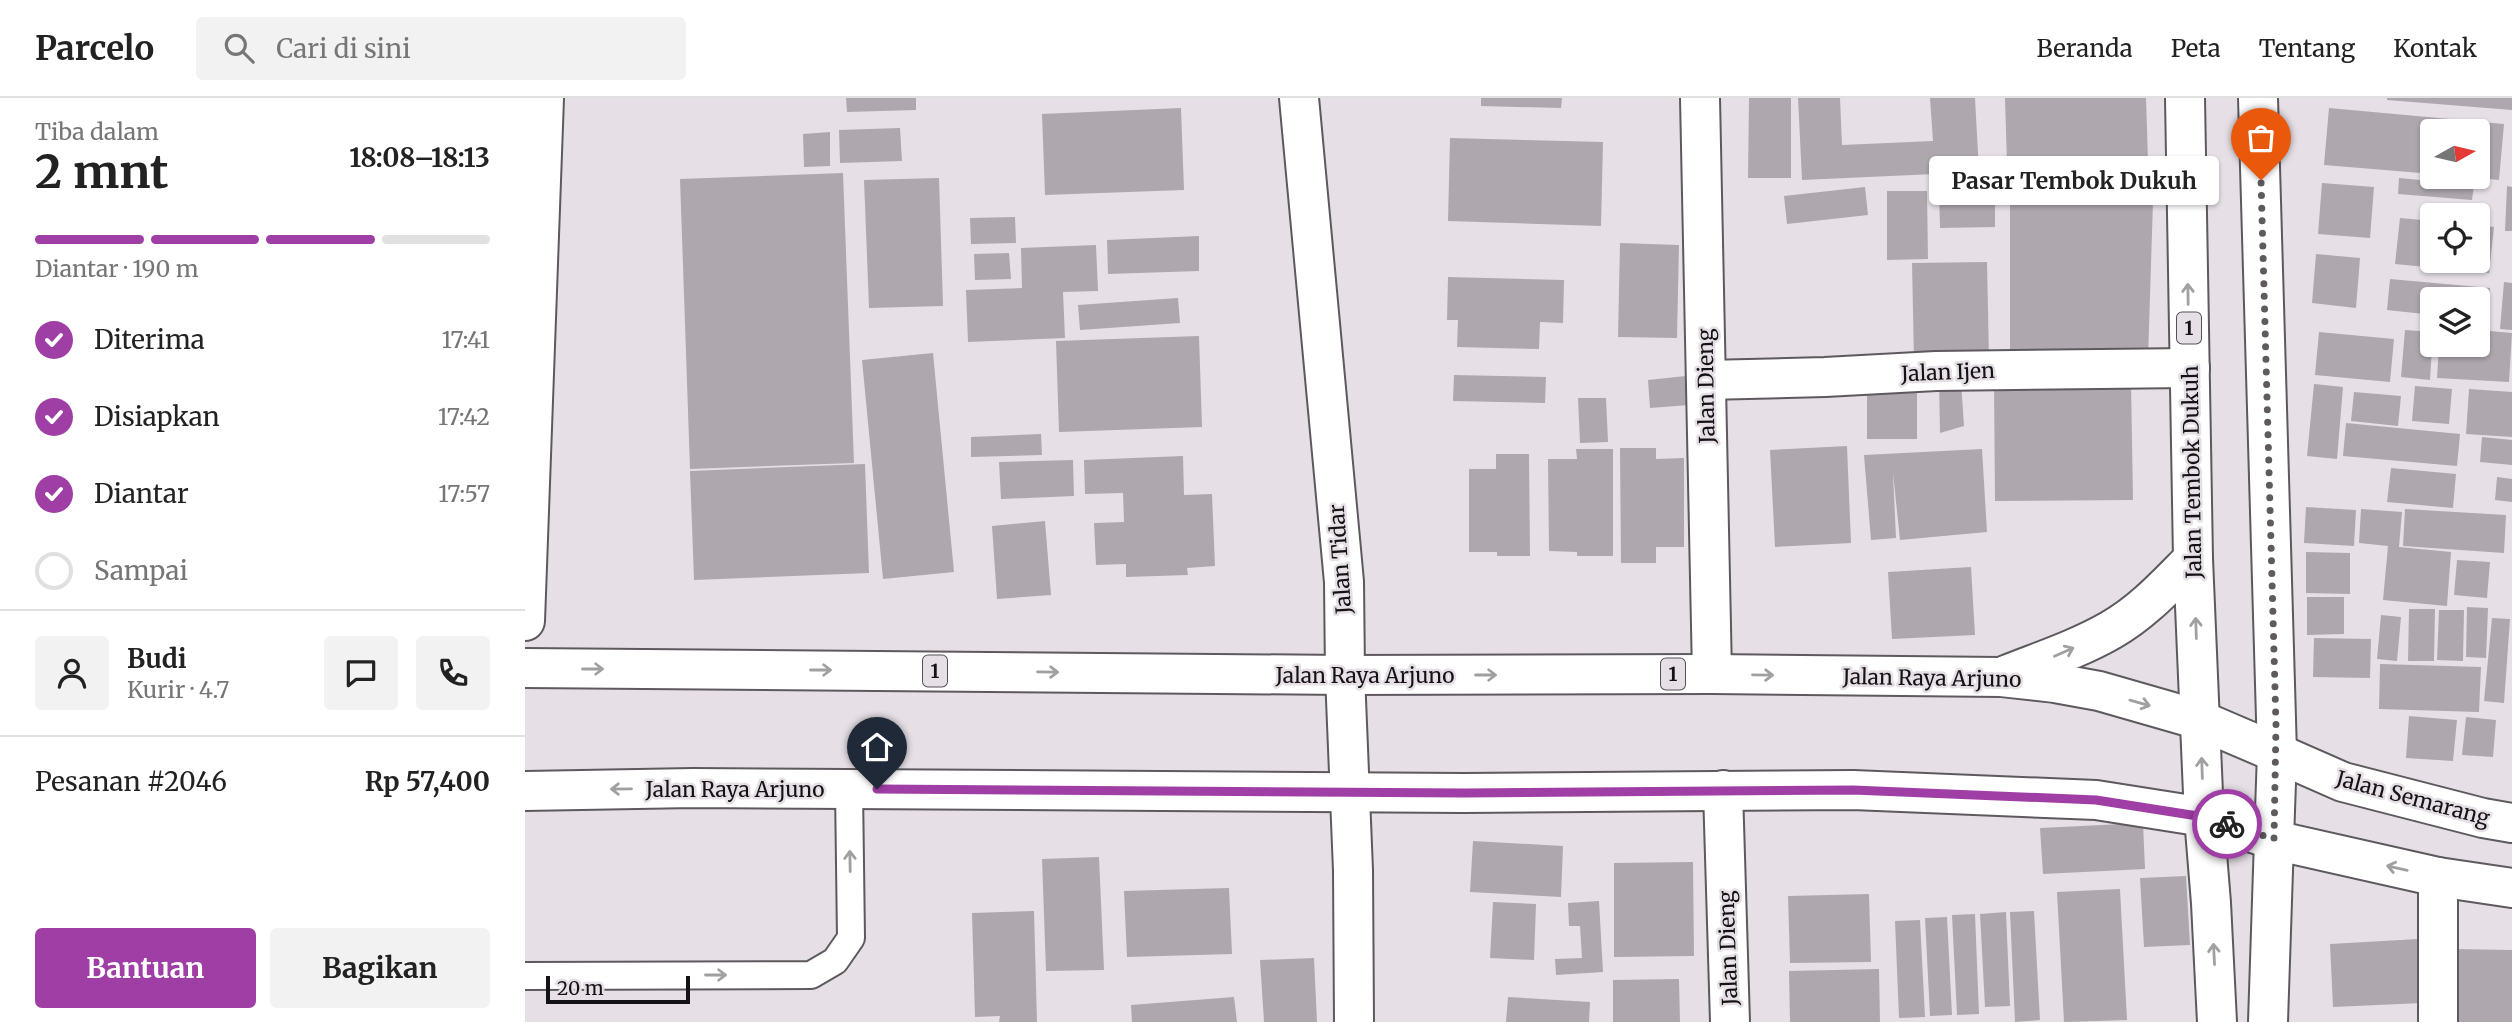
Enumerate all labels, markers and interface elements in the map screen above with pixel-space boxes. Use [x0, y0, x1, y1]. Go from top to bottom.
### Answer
search box [196, 17, 686, 80]
text: Parcelo [35, 28, 154, 69]
icon: search [220, 29, 258, 67]
text: Cari di sini [276, 32, 411, 65]
text: Beranda [2037, 33, 2133, 64]
text: Peta [2171, 33, 2221, 64]
text: Tentang [2259, 33, 2355, 64]
text: Kontak [2393, 33, 2477, 64]
pin [2231, 108, 2291, 180]
text: Tiba dalam [35, 117, 159, 146]
icon: bag [2242, 119, 2280, 157]
north arrow [2420, 119, 2490, 189]
map controls [2420, 119, 2490, 357]
text: 18:08–18:13 [349, 141, 490, 174]
text: 2 mnt [35, 143, 169, 201]
callout: Pasar Tembok Dukuh [1929, 155, 2219, 204]
text: Pasar Tembok Dukuh [1951, 166, 2197, 195]
button: locate [2420, 203, 2490, 273]
text: Diantar · 190 m [35, 254, 199, 283]
one-way arrow [2182, 283, 2195, 306]
button: layers [2420, 287, 2490, 357]
road number: 1 [2177, 312, 2201, 344]
icon: check [35, 321, 73, 359]
text: Diterima [94, 323, 205, 356]
text: 17:41 [442, 325, 490, 354]
street label: Jalan Dieng [1691, 328, 1721, 445]
street label: Jalan Ijen [1900, 357, 1995, 387]
street label: Jalan Tembok Dukuh [2177, 365, 2207, 580]
icon: check [35, 398, 73, 436]
text: Disiapkan [94, 400, 220, 433]
text: 17:42 [438, 402, 490, 431]
icon: check [35, 475, 73, 513]
text: Diantar [94, 477, 189, 510]
text: 17:57 [438, 479, 490, 508]
street label: Jalan Tidar [1323, 503, 1357, 616]
text: Sampai [94, 554, 188, 587]
one-way arrow [2190, 616, 2203, 639]
button: person [35, 636, 109, 710]
button: chat [324, 636, 398, 710]
button: phone [416, 636, 490, 710]
text: Budi [127, 642, 187, 675]
one-way arrow [2053, 645, 2074, 658]
road number: 1 [923, 656, 947, 686]
road number: 1 [1661, 659, 1685, 690]
one-way arrow [581, 662, 604, 676]
street label: Jalan Raya Arjuno [1275, 662, 1454, 689]
one-way arrow [809, 663, 832, 677]
street label: Jalan Raya Arjuno [1841, 663, 2022, 693]
one-way arrow [1036, 665, 1059, 679]
one-way arrow [1475, 668, 1498, 682]
one-way arrow [1751, 668, 1774, 682]
text: Kurir · 4.7 [127, 675, 229, 704]
one-way arrow [2128, 697, 2150, 710]
pin [847, 717, 907, 789]
icon: home [858, 728, 896, 766]
one-way arrow [2195, 757, 2208, 780]
street label: Jalan Semarang [2332, 764, 2493, 832]
text: Pesanan #2046 [35, 765, 227, 798]
text: Rp 57,400 [365, 765, 490, 798]
street label: Jalan Raya Arjuno [645, 776, 824, 803]
one-way arrow [610, 782, 633, 796]
courier [2192, 789, 2262, 859]
icon: bike [2208, 805, 2246, 843]
one-way arrow [843, 850, 857, 873]
one-way arrow [2386, 861, 2408, 874]
street label: Jalan Dieng [1712, 890, 1744, 1007]
button: Bantuan [35, 928, 256, 1008]
button: Bagikan [270, 928, 490, 1008]
one-way arrow [2207, 943, 2220, 966]
one-way arrow [704, 968, 727, 982]
scale bar [546, 973, 689, 1005]
text: 20 m [557, 976, 604, 1000]

